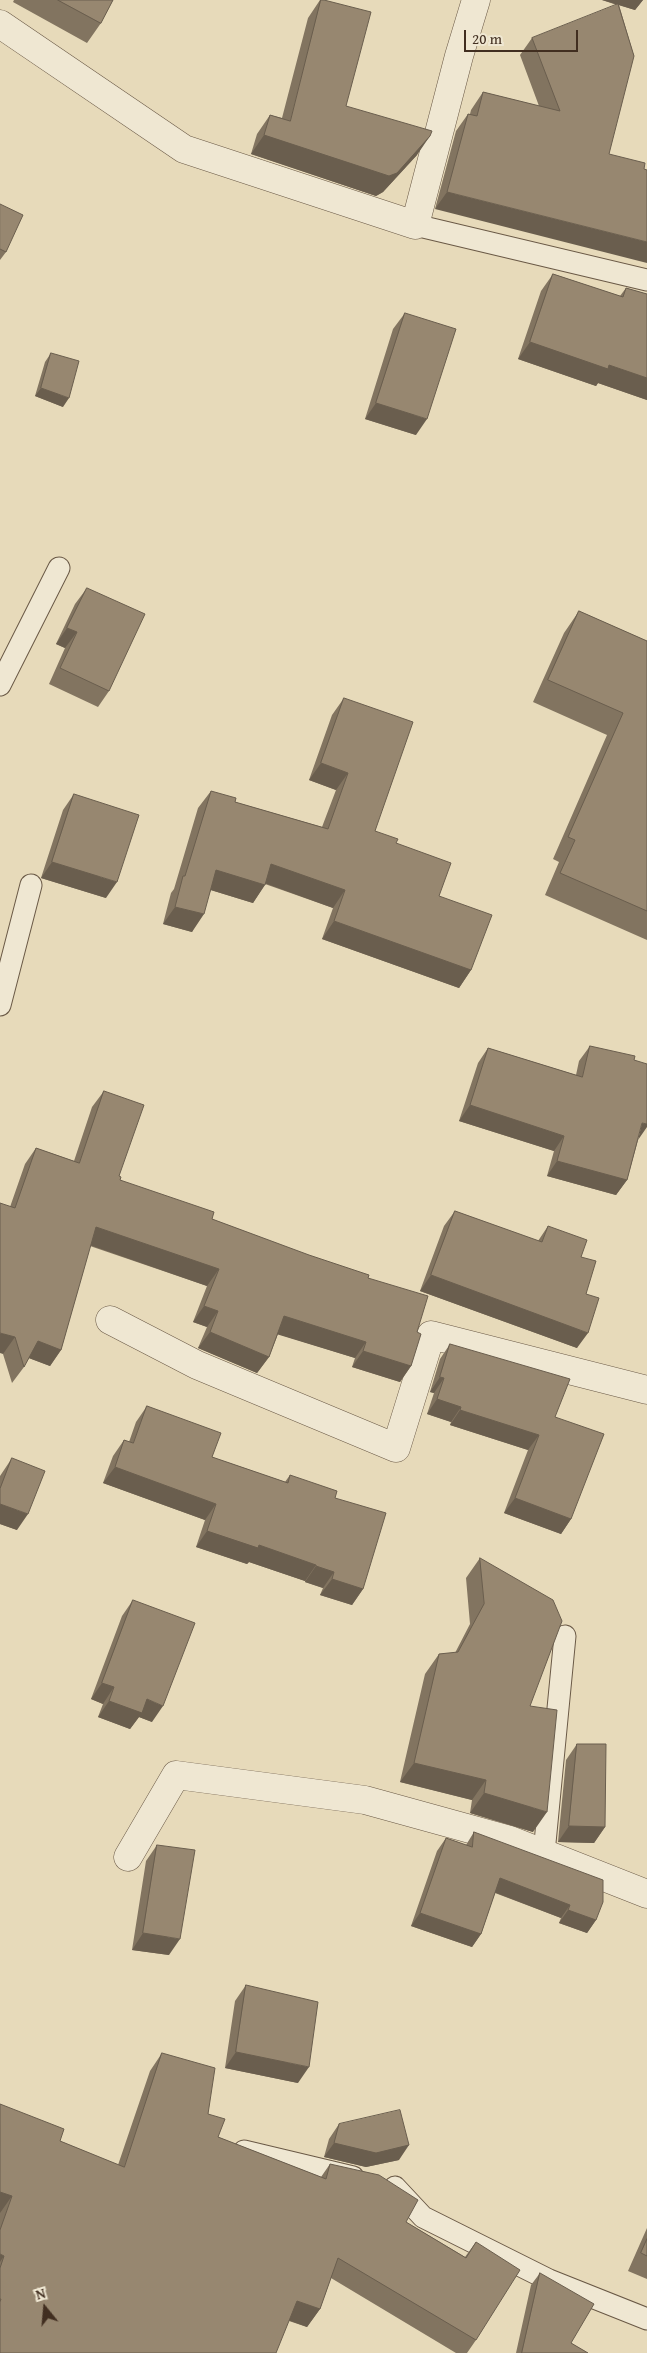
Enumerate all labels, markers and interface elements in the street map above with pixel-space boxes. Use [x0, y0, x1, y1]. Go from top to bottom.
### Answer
scale bar [467, 20, 581, 52]
text: 20 m [472, 28, 502, 49]
north arrow [20, 2283, 70, 2333]
text: N [33, 2283, 48, 2305]

